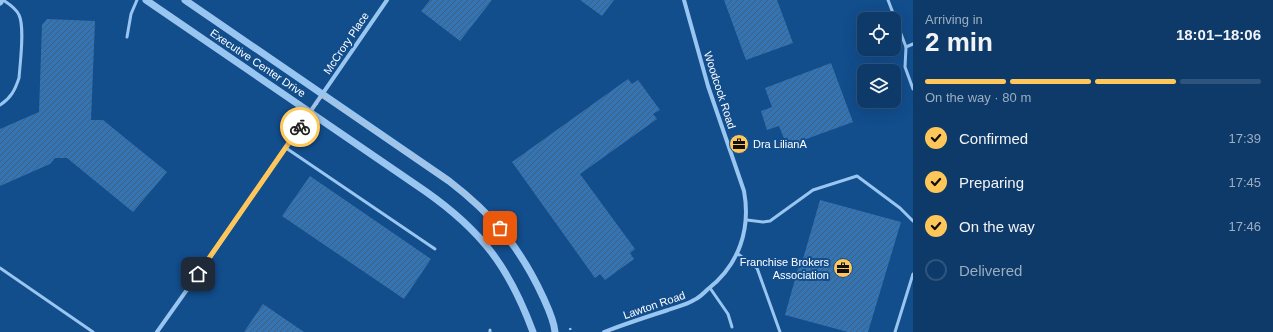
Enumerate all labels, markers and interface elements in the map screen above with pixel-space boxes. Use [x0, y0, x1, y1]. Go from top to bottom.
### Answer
street label: McCrory Place [321, 10, 371, 76]
map controls [857, 12, 901, 108]
button: locate [857, 12, 901, 56]
text: Arriving in [925, 12, 983, 27]
text: 18:01–18:06 [1176, 26, 1261, 43]
street label: Executive Center Drive [208, 27, 308, 99]
text: 2 min [925, 27, 993, 57]
street label: Woodcock Road [702, 50, 738, 130]
button: layers [857, 64, 901, 108]
text: On the way · 80 m [925, 90, 1031, 105]
courier [280, 107, 320, 147]
icon: bike [289, 116, 311, 138]
icon: check [925, 127, 947, 149]
text: Confirmed [959, 130, 1028, 147]
text: 17:39 [1228, 131, 1261, 146]
office icon: Dra LilianA [728, 133, 750, 155]
place label: Dra LilianA [753, 138, 807, 150]
icon: check [925, 171, 947, 193]
text: Preparing [959, 174, 1024, 191]
text: 17:45 [1228, 175, 1261, 190]
pin [483, 211, 517, 245]
icon: check [925, 215, 947, 237]
icon: bag [489, 217, 511, 239]
text: On the way [959, 218, 1035, 235]
text: 17:46 [1228, 219, 1261, 234]
place label: Franchise Brokers Association [740, 256, 829, 281]
pin [181, 257, 215, 291]
office icon: Franchise Brokers Association [832, 257, 854, 279]
text: Delivered [959, 262, 1022, 279]
icon: home [187, 263, 209, 285]
street label: Lawton Road [621, 289, 687, 321]

